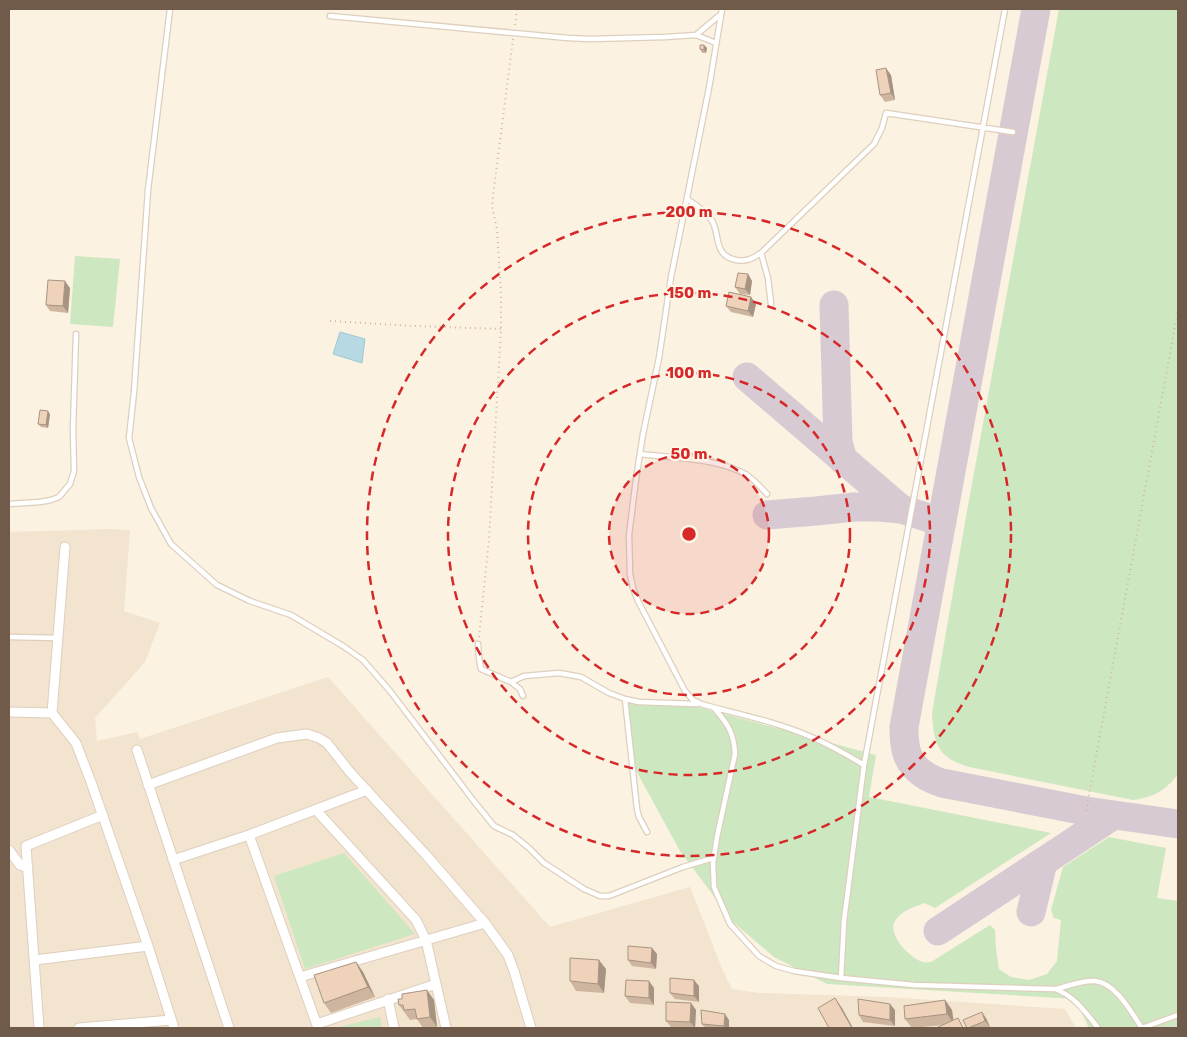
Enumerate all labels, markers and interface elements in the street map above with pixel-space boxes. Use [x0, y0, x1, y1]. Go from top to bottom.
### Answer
text: 200 m [665, 203, 713, 221]
text: 150 m [667, 284, 711, 302]
text: 100 m [667, 364, 711, 382]
text: 50 m [671, 445, 707, 463]
centre of rings [680, 525, 698, 543]

